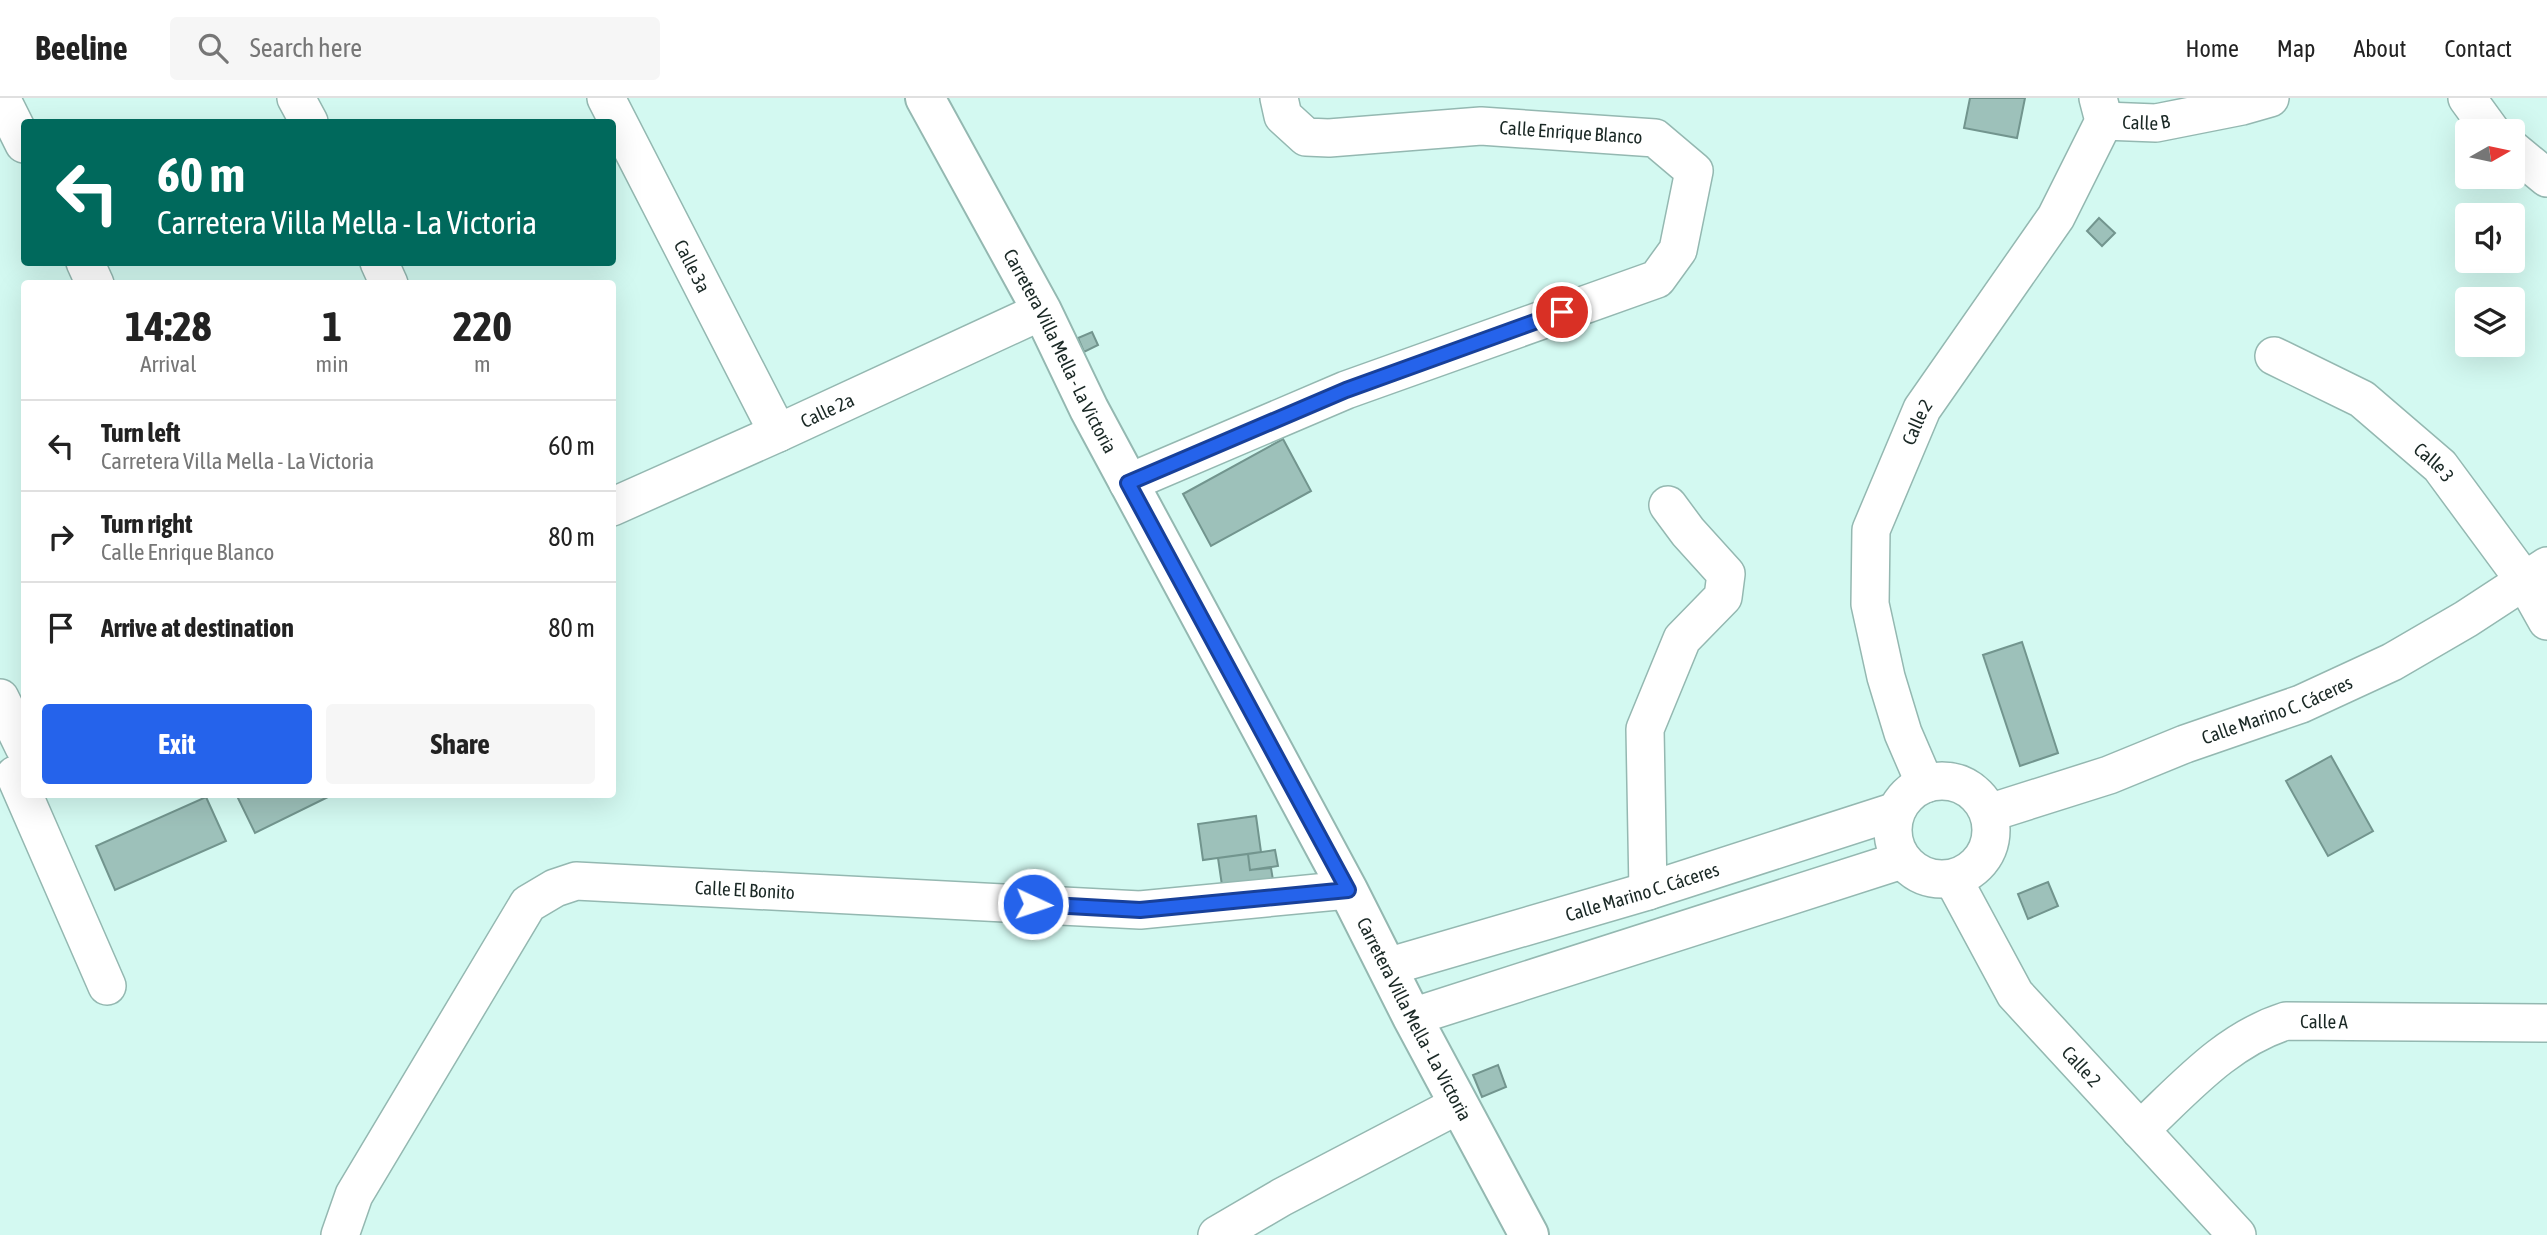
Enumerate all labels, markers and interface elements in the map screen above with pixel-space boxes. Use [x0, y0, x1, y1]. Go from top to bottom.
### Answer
search box [170, 17, 660, 80]
text: Beeline [35, 29, 128, 67]
icon: search [194, 29, 232, 67]
text: Search here [250, 33, 362, 63]
text: Home [2185, 35, 2239, 62]
text: Map [2277, 35, 2315, 62]
text: About [2353, 35, 2406, 62]
text: Contact [2444, 35, 2512, 62]
street label: Calle B [2122, 110, 2172, 134]
street label: Calle Enrique Blanco [1499, 116, 1643, 148]
north arrow [2455, 119, 2525, 189]
map controls [2455, 119, 2525, 357]
text: 60 m [157, 146, 245, 202]
icon: left [42, 147, 133, 238]
button: sound [2455, 203, 2525, 273]
text: Carretera Villa Mella - La Victoria [157, 204, 537, 241]
street label: Calle 3a [670, 236, 715, 296]
street label: Carretera Villa Mella - La Victoria [999, 245, 1122, 457]
pin [1532, 282, 1592, 342]
button: layers [2455, 287, 2525, 357]
icon: arrive [1543, 293, 1581, 331]
text: 14:28 [125, 302, 212, 350]
text: 1 [322, 302, 342, 350]
text: 220 [453, 302, 512, 350]
text: Arrival [140, 351, 196, 377]
text: min [316, 351, 349, 377]
text: m [474, 351, 491, 377]
street label: Calle 2a [797, 388, 857, 432]
street label: Calle 2 [1897, 395, 1937, 448]
text: Turn left [101, 418, 181, 448]
icon: left [42, 427, 80, 465]
text: 60 m [548, 431, 595, 461]
street label: Calle 3 [2410, 438, 2459, 486]
text: Carretera Villa Mella - La Victoria [101, 448, 374, 474]
text: Turn right [101, 509, 192, 539]
icon: right [42, 518, 80, 556]
text: 80 m [548, 522, 595, 552]
text: Calle Enrique Blanco [101, 539, 274, 565]
icon: arrive [42, 609, 80, 647]
text: Arrive at destination [101, 613, 294, 643]
text: 80 m [548, 613, 595, 643]
street label: Calle Marino C. Cáceres [2199, 671, 2356, 748]
button: Exit [42, 704, 312, 784]
button: Share [326, 704, 595, 784]
street label: Calle Marino C. Cáceres [1563, 858, 1722, 925]
position arrow [996, 867, 1070, 941]
street label: Calle El Bonito [694, 876, 795, 903]
street label: Carretera Villa Mella - La Victoria [1353, 914, 1476, 1124]
street label: Calle A [2300, 1010, 2349, 1032]
street label: Calle 2 [2057, 1041, 2106, 1091]

